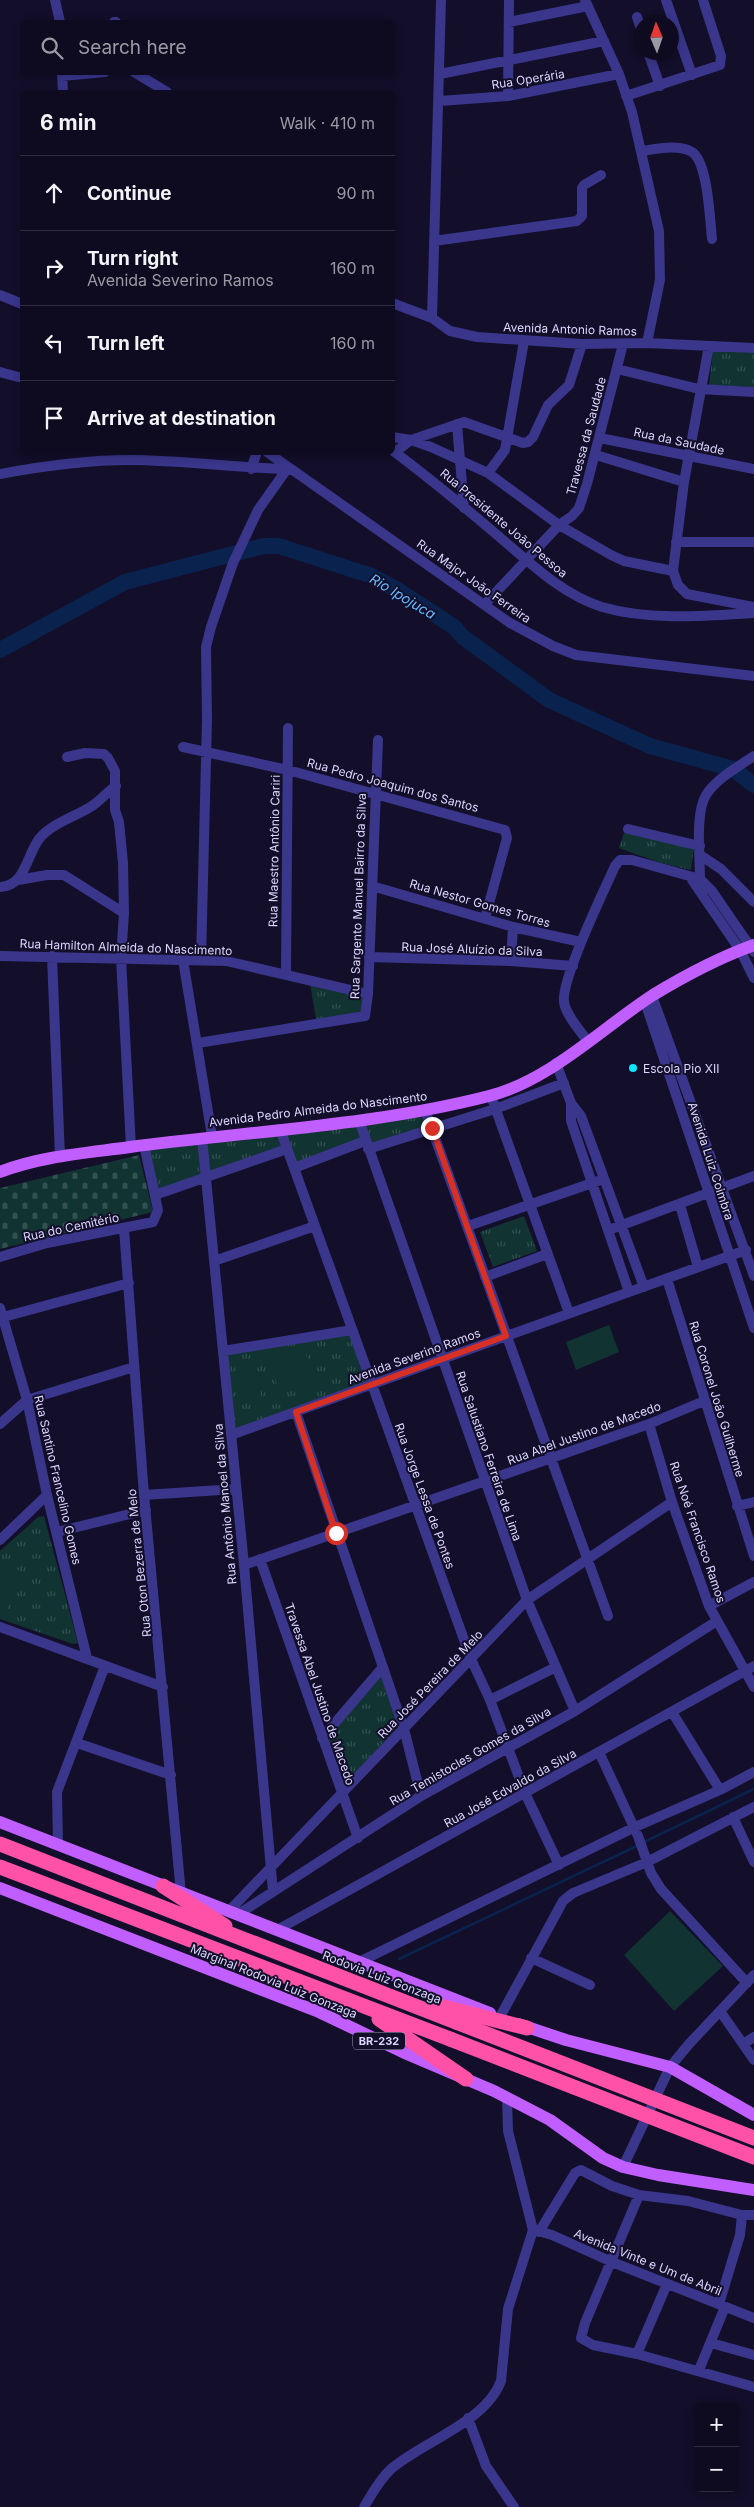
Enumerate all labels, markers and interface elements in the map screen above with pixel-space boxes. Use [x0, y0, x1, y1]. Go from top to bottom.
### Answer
north arrow [634, 15, 679, 60]
search box [20, 20, 395, 75]
icon: search [38, 34, 66, 62]
text: Search here [78, 36, 187, 59]
street label: Rua Operária [490, 66, 566, 92]
text: 6 min [40, 110, 97, 135]
text: Walk · 410 m [280, 113, 375, 133]
icon: ahead [40, 179, 68, 207]
text: Continue [87, 182, 172, 205]
text: 90 m [336, 183, 375, 203]
text: Turn right [87, 247, 178, 270]
icon: right [40, 254, 68, 282]
text: 160 m [330, 258, 375, 278]
text: Avenida Severino Ramos [87, 270, 274, 290]
street label: Avenida Antonio Ramos [503, 319, 637, 339]
icon: left [40, 329, 68, 357]
text: Turn left [87, 332, 165, 355]
text: 160 m [330, 333, 375, 353]
street label: Travessa da Saudade [563, 375, 609, 497]
icon: arrive [40, 404, 68, 432]
text: Arrive at destination [87, 407, 276, 430]
street label: Rua da Saudade [632, 424, 726, 458]
street label: Rua Presidente João Pessoa [437, 465, 571, 581]
street label: Rua Major João Ferreira [414, 536, 534, 626]
water label: Rio Ipojuca [367, 570, 439, 622]
street label: Rua Pedro Joaquim dos Santos [306, 755, 480, 815]
street label: Rua Maestro Antônio Cariri [265, 775, 283, 927]
street label: Rua Sargento Manuel Bairro da Silva [347, 793, 369, 999]
street label: Rua Nestor Gomes Torres [408, 876, 552, 930]
street label: Rua Hamilton Almeida do Nascimento [19, 936, 233, 958]
street label: Rua José Aluízio da Silva [401, 939, 543, 959]
place label: Escola Pio XII [643, 1061, 719, 1076]
marker: Escola Pio XII [627, 1062, 639, 1074]
street label: Avenida Pedro Almeida do Nascimento [208, 1088, 428, 1130]
street label: Avenida Luiz Coimbra [685, 1100, 737, 1222]
route end [421, 1117, 444, 1140]
street label: Rua do Cemitério [22, 1210, 120, 1244]
street label: Rua Coronel João Guilherme [686, 1319, 748, 1479]
street label: Avenida Severino Ramos [346, 1325, 482, 1387]
street label: Rua Salustiano Ferreira de Lima [453, 1369, 525, 1543]
street label: Rua Santino Francelino Gomes [31, 1394, 85, 1566]
street label: Rua Abel Justino de Macedo [505, 1398, 663, 1468]
street label: Rua Jorge Lessa de Pontes [392, 1421, 458, 1571]
street label: Rua Antônio Manoel da Silva [210, 1423, 240, 1585]
street label: Rua Noé Francisco Ramos [667, 1459, 729, 1605]
street label: Rua Oton Bezerra de Melo [124, 1488, 154, 1638]
route start [325, 1522, 348, 1545]
street label: Travessa Abel Justino de Macedo [282, 1601, 358, 1787]
street label: Rua José Pereira de Melo [374, 1627, 486, 1741]
street label: Rua Temistocles Gomes da Silva [387, 1704, 553, 1808]
street label: Rua José Edvaldo da Silva [441, 1745, 579, 1831]
street label: Marginal Rodovia Luiz Gonzaga [188, 1941, 360, 2021]
street label: Rodovia Luiz Gonzaga [320, 1947, 444, 2007]
road number: BR-232 [353, 2032, 405, 2050]
street label: Avenida Vinte e Um de Abril [572, 2225, 724, 2299]
map controls [694, 2402, 739, 2492]
button: + [694, 2402, 739, 2447]
button: − [694, 2447, 739, 2492]

